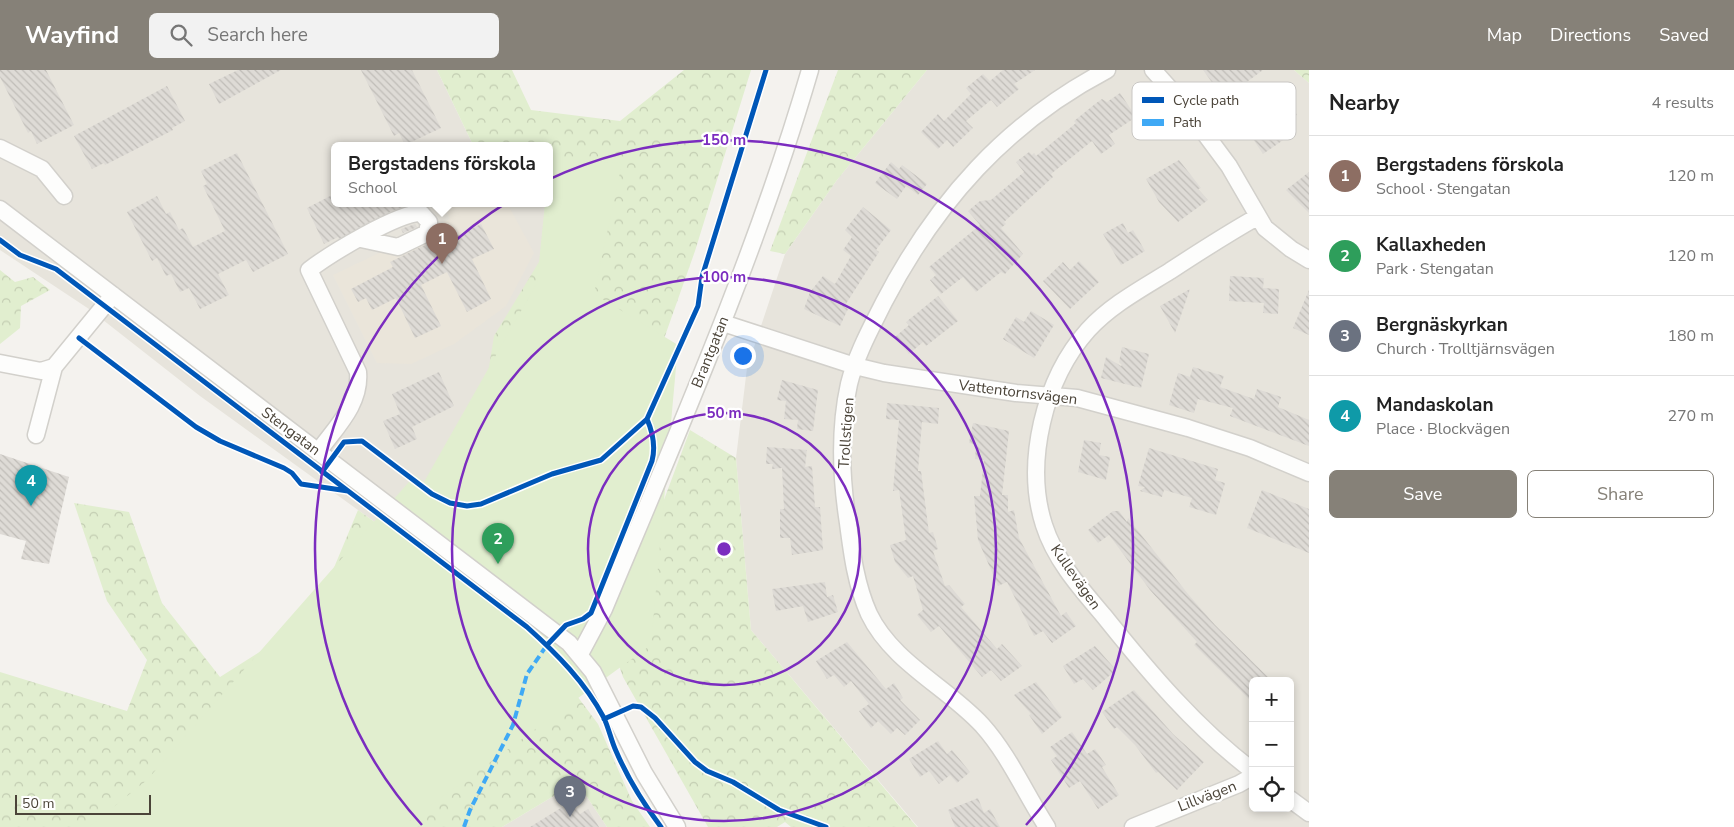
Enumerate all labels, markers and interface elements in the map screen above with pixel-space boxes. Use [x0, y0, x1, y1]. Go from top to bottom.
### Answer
search box [149, 13, 499, 58]
text: Wayfind [25, 19, 119, 51]
icon: search [167, 21, 195, 49]
text: Search here [207, 22, 308, 48]
text: Map [1487, 23, 1522, 47]
text: Directions [1550, 23, 1631, 47]
text: Saved [1659, 23, 1709, 47]
legend [1132, 82, 1296, 140]
text: Nearby [1329, 89, 1399, 117]
text: Cycle path [1173, 91, 1239, 110]
text: 4 results [1652, 92, 1714, 114]
text: Path [1173, 113, 1202, 132]
text: 150 m [702, 130, 746, 150]
popup [331, 142, 553, 207]
text: Bergstadens förskola [348, 151, 536, 177]
text: Bergstadens förskola [1376, 152, 1564, 178]
text: 1 [1340, 165, 1350, 187]
text: 120 m [1667, 165, 1714, 187]
text: School [348, 177, 397, 199]
text: School · Stengatan [1376, 178, 1511, 200]
pin: 1 [426, 223, 458, 264]
text: Kallaxheden [1376, 232, 1486, 258]
text: 2 [1340, 245, 1350, 267]
text: 120 m [1667, 245, 1714, 267]
text: Park · Stengatan [1376, 258, 1494, 280]
text: 100 m [702, 267, 746, 287]
text: Bergnäskyrkan [1376, 312, 1508, 338]
street label: Brantgatan [687, 313, 733, 391]
text: 3 [1340, 325, 1350, 347]
text: 180 m [1667, 325, 1714, 347]
text: Church · Trolltjärnsvägen [1376, 338, 1555, 360]
your location [730, 343, 756, 369]
street label: Vattentornsvägen [957, 375, 1079, 409]
text: Mandaskolan [1376, 392, 1494, 418]
street label: Trollstigen [834, 397, 858, 469]
street label: Stengatan [257, 402, 325, 460]
text: 50 m [706, 403, 742, 423]
text: 4 [1340, 405, 1350, 427]
text: 270 m [1667, 405, 1714, 427]
text: Place · Blockvägen [1376, 418, 1510, 440]
pin: 4 [15, 465, 47, 506]
button: Save [1329, 470, 1517, 518]
button: Share [1527, 470, 1714, 518]
pin: 2 [482, 523, 514, 564]
centre of rings [715, 540, 733, 558]
street label: Kullevägen [1046, 540, 1106, 614]
map controls [1249, 677, 1294, 812]
button: + [1249, 677, 1294, 722]
button: − [1249, 722, 1294, 767]
button: locate [1249, 767, 1294, 812]
pin: 3 [554, 776, 586, 817]
street label: Lillvägen [1175, 776, 1239, 816]
scale bar [15, 792, 151, 815]
text: 50 m [22, 794, 54, 813]

